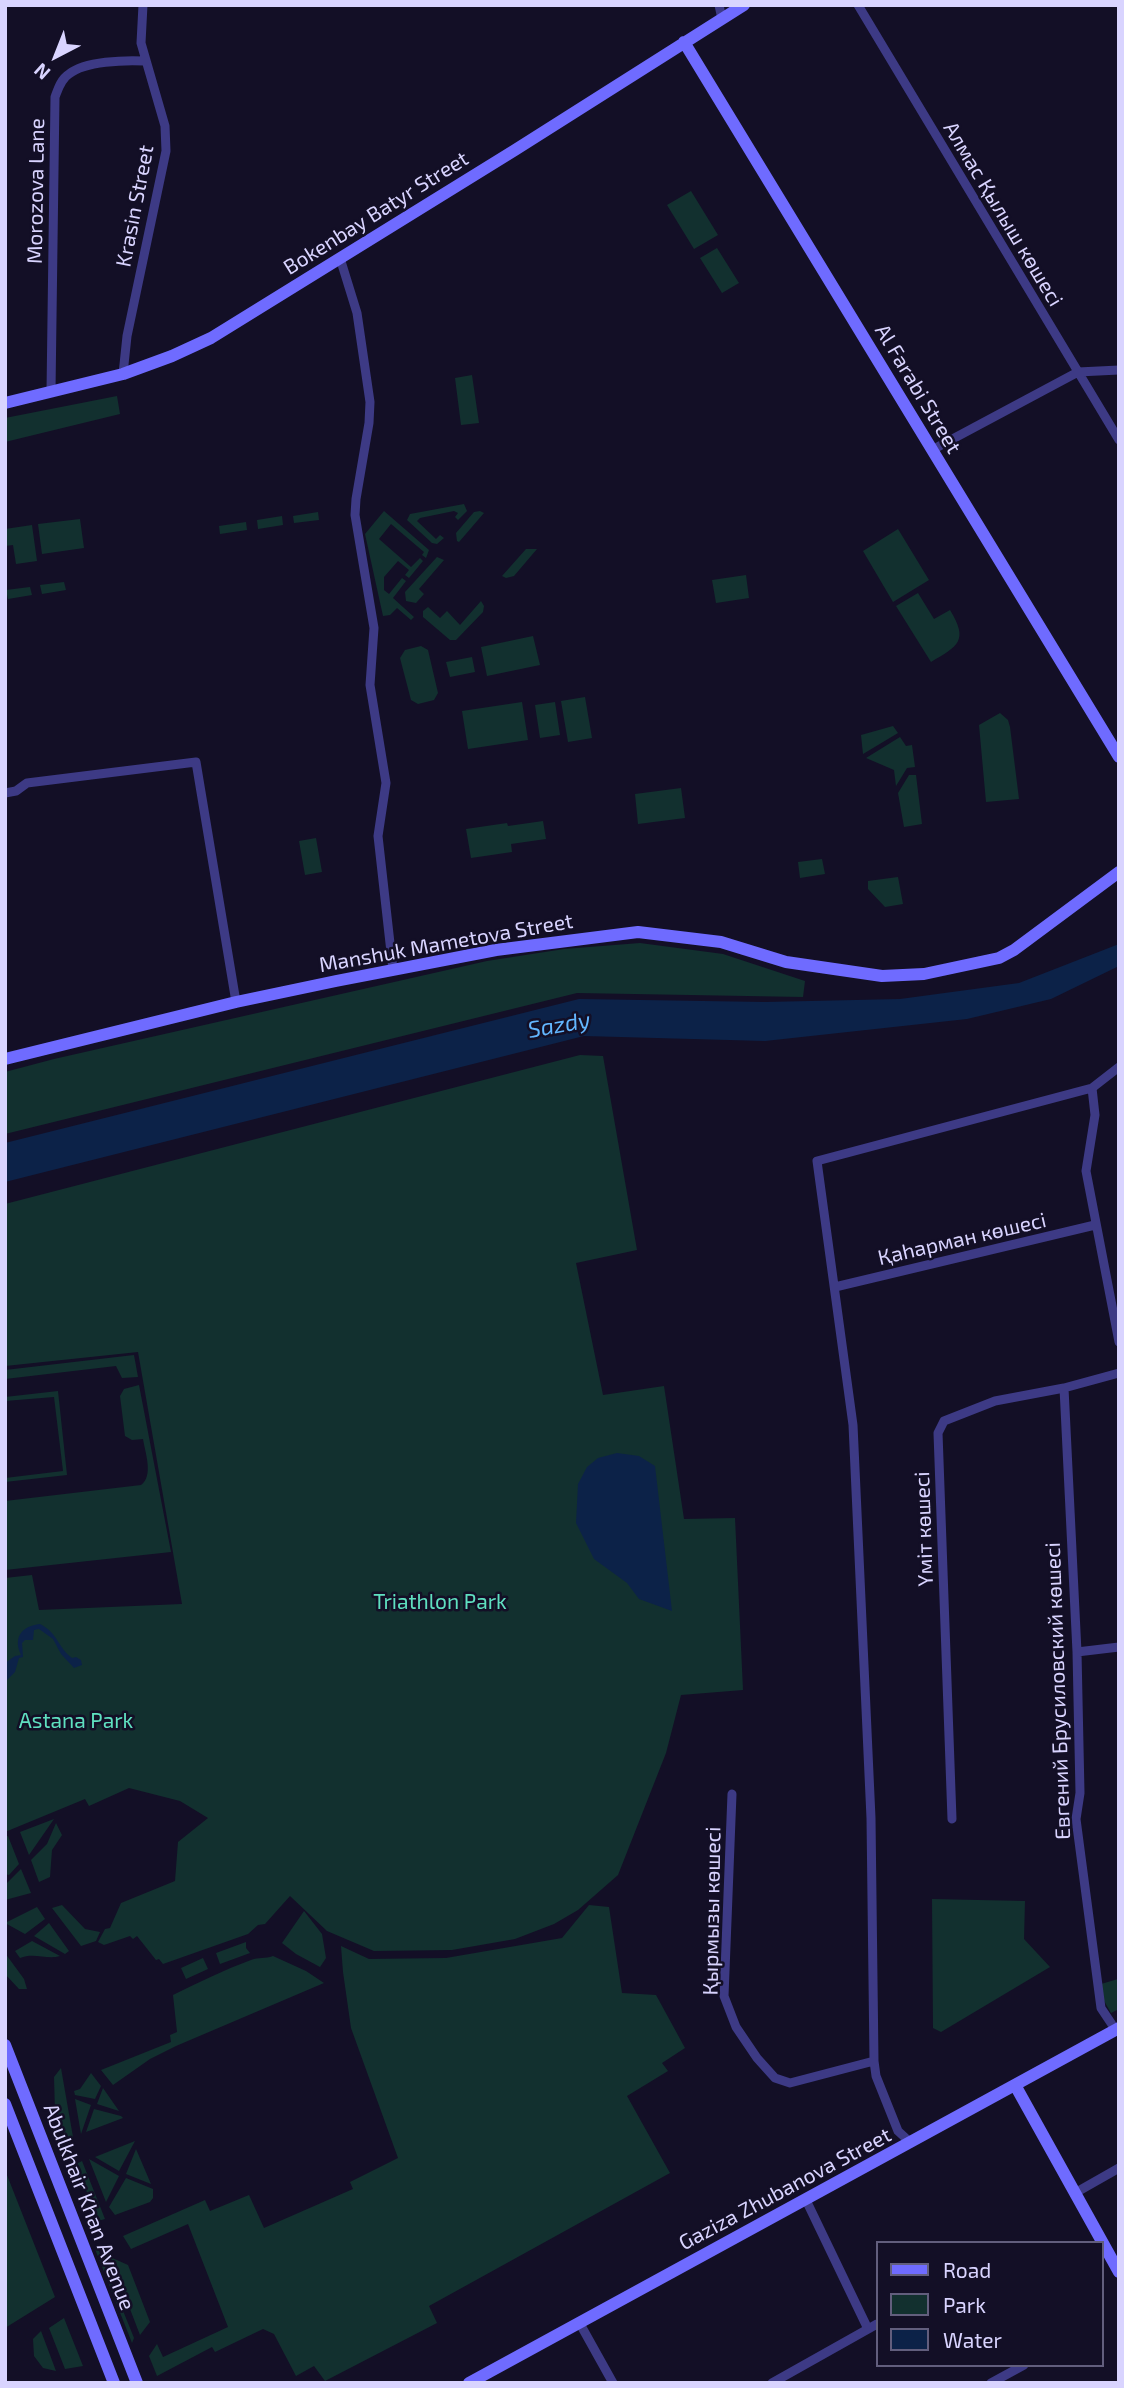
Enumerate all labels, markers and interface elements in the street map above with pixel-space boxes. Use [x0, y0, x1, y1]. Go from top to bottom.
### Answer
north arrow [21, 21, 91, 91]
text: N [29, 59, 54, 85]
street label: Алмас Қылыш көшесі [938, 117, 1068, 311]
street label: Morozova Lane [22, 118, 50, 264]
street label: Krasin Street [111, 143, 159, 269]
street label: Bokenbay Batyr Street [279, 146, 473, 280]
street label: Al Farabi Street [869, 320, 967, 458]
street label: Manshuk Mametova Street [317, 908, 575, 978]
water label: Sazdy [525, 1006, 593, 1044]
street label: Қаһарман көшесі [875, 1207, 1049, 1271]
street label: Үміт көшесі [909, 1471, 939, 1587]
street label: Евгений Брусиловский көшесі [1040, 1542, 1076, 1840]
park label: Triathlon Park [373, 1589, 507, 1615]
park label: Astana Park [19, 1708, 133, 1734]
street label: Қырмызы көшесі [698, 1826, 726, 1996]
street label: Abulkhair Khan Avenue [38, 2100, 140, 2314]
street label: Gaziza Zhubanova Street [675, 2122, 895, 2256]
legend [876, 2241, 1103, 2367]
text: Road [943, 2257, 991, 2282]
text: Park [943, 2292, 986, 2317]
text: Water [943, 2327, 1002, 2352]

